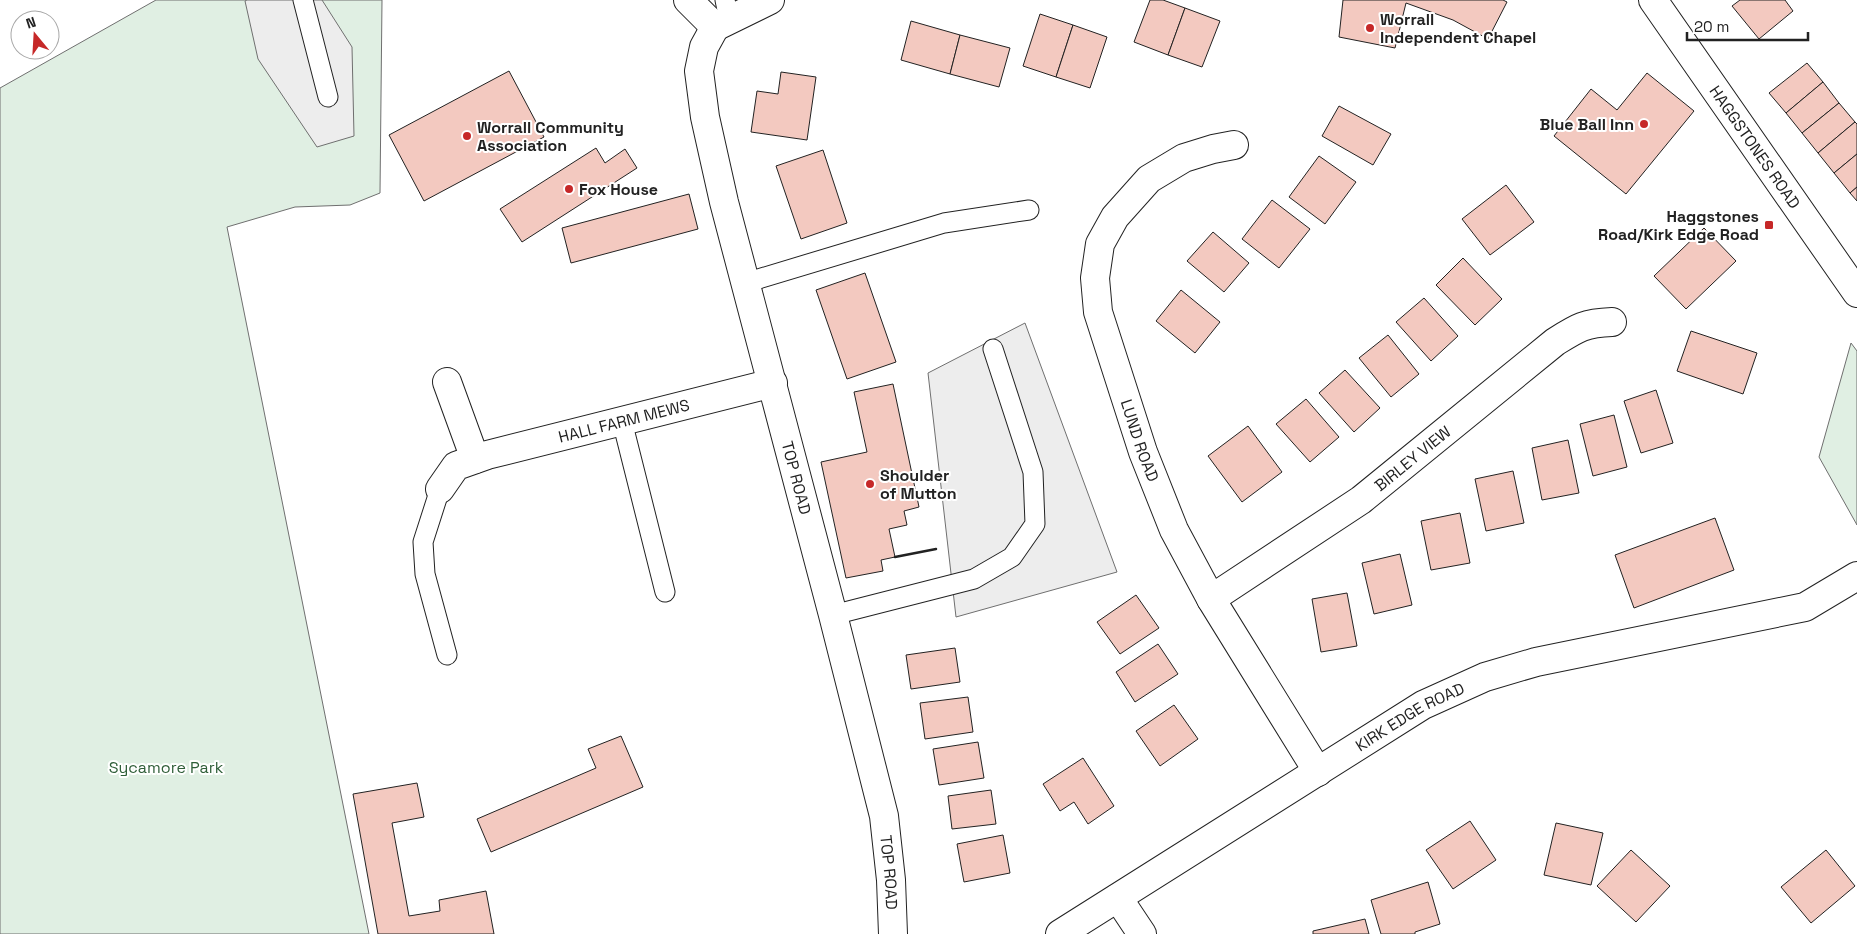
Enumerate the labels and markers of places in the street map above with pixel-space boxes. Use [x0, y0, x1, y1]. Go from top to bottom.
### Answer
place label: Worrall Independent Chapel [1380, 9, 1536, 48]
marker: Worrall Independent Chapel [1364, 22, 1376, 34]
place label: Blue Ball Inn [1540, 114, 1634, 135]
place label: Worrall Community Association [477, 117, 624, 156]
marker: Blue Ball Inn [1638, 118, 1650, 130]
marker: Worrall Community Association [461, 130, 473, 142]
place label: Fox House [579, 179, 658, 200]
marker: Fox House [563, 183, 575, 195]
place label: Haggstones Road/Kirk Edge Road [1598, 206, 1759, 245]
marker: Haggstones Road/Kirk Edge Road [1763, 219, 1775, 231]
place label: Shoulder of Mutton [880, 465, 957, 504]
marker: Shoulder of Mutton [864, 478, 876, 490]

